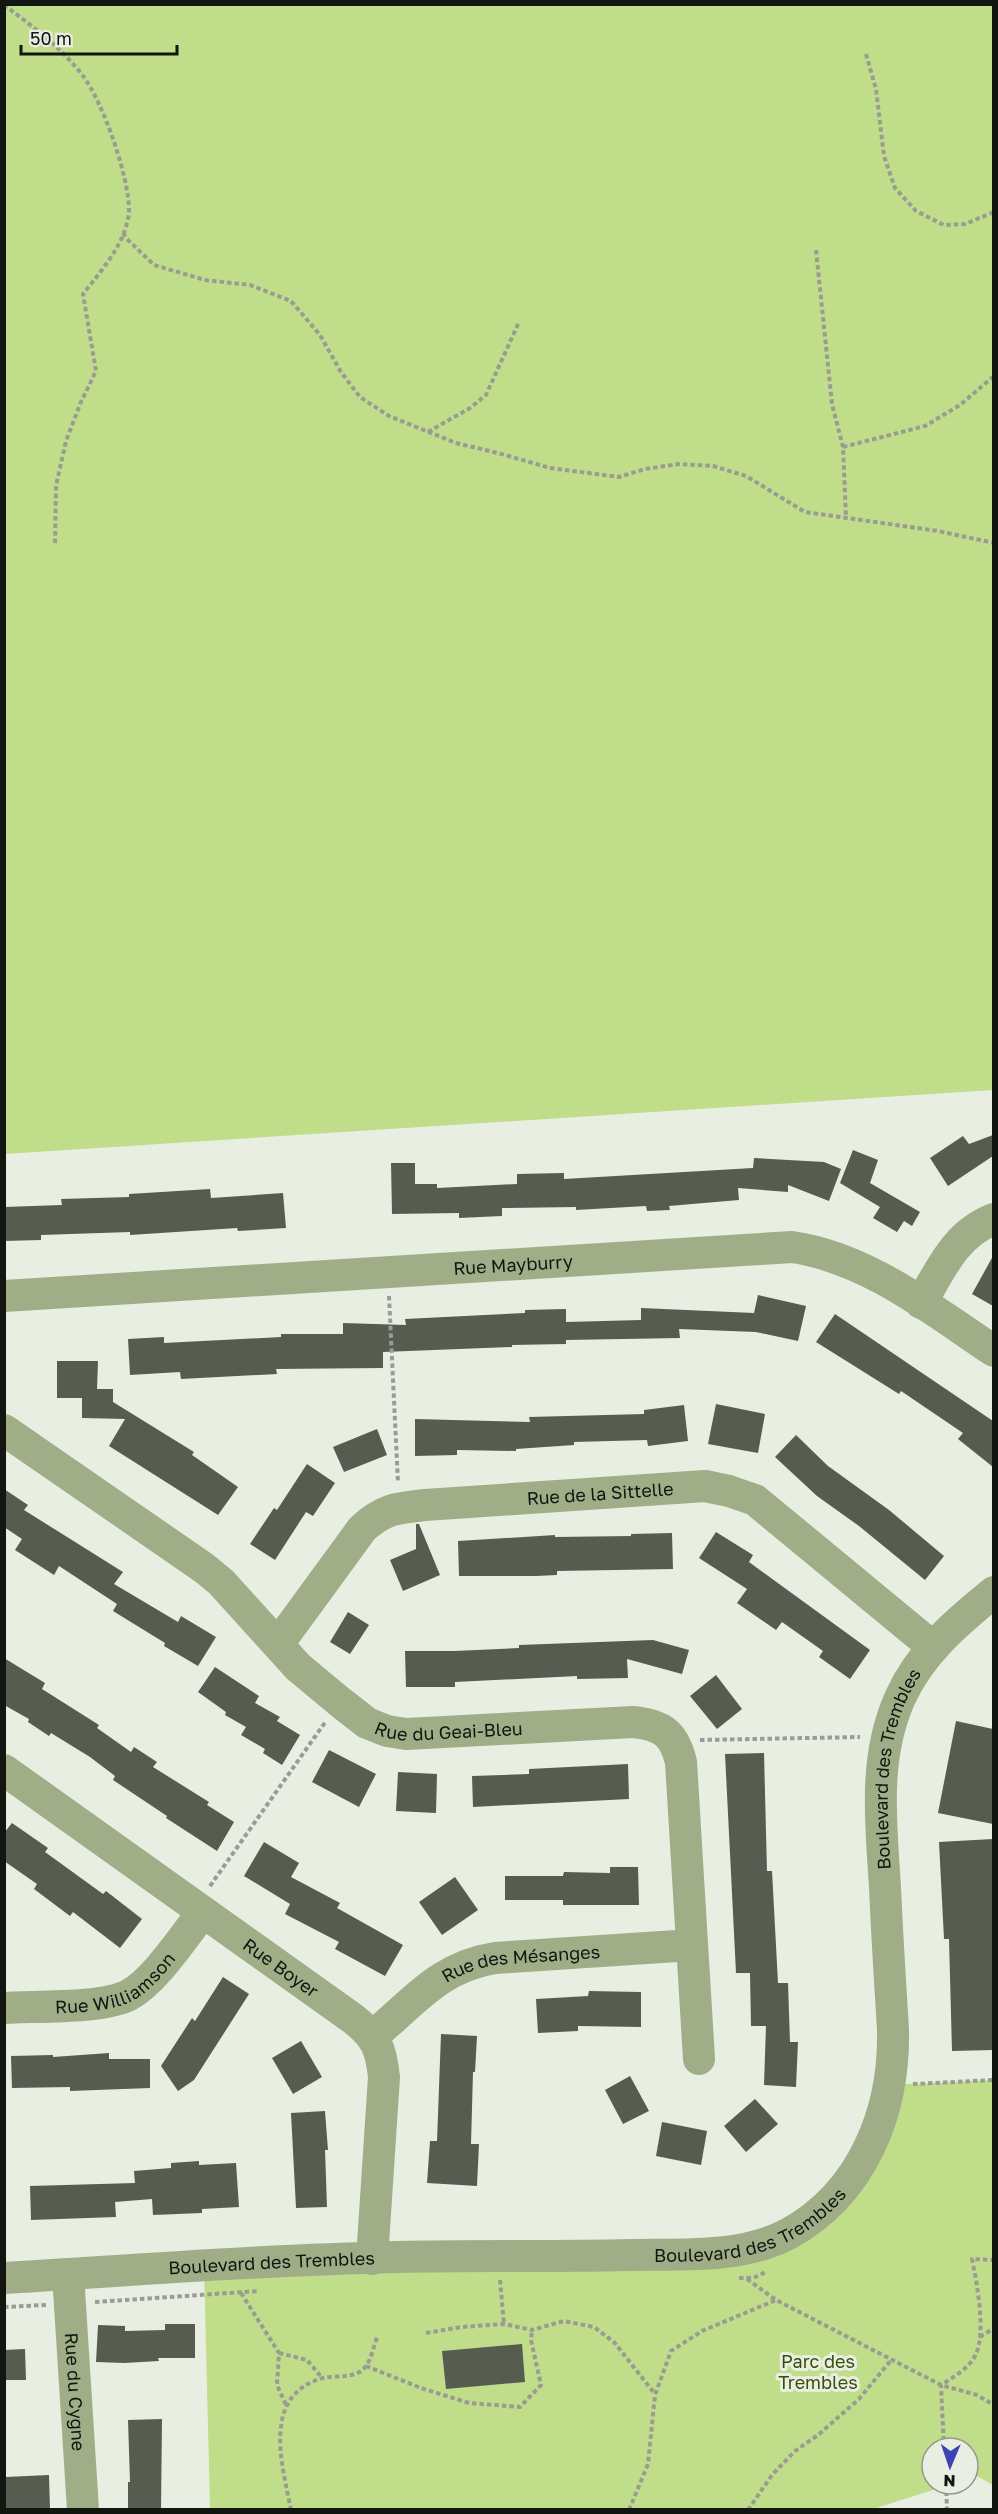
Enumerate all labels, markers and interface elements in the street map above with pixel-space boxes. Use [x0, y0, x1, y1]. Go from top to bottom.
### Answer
scale bar [21, 18, 177, 56]
text: 50 m [30, 27, 72, 49]
street label: Rue Mayburry [453, 1250, 573, 1279]
street label: Rue de la Sittelle [526, 1477, 674, 1509]
street label: Boulevard des Trembles [870, 1664, 925, 1870]
street label: Rue du Geai-Bleu [372, 1716, 523, 1745]
street label: Rue Boyer [239, 1933, 323, 2002]
street label: Rue des Mésanges [437, 1940, 601, 1987]
street label: Rue Williamson [55, 1948, 179, 2018]
street label: Boulevard des Trembles [654, 2183, 850, 2266]
street label: Boulevard des Trembles [168, 2247, 375, 2279]
street label: Rue du Cygne [61, 2332, 90, 2452]
park label: Parc des Trembles [778, 2350, 858, 2393]
north arrow [920, 2436, 980, 2496]
text: N [943, 2471, 956, 2491]

